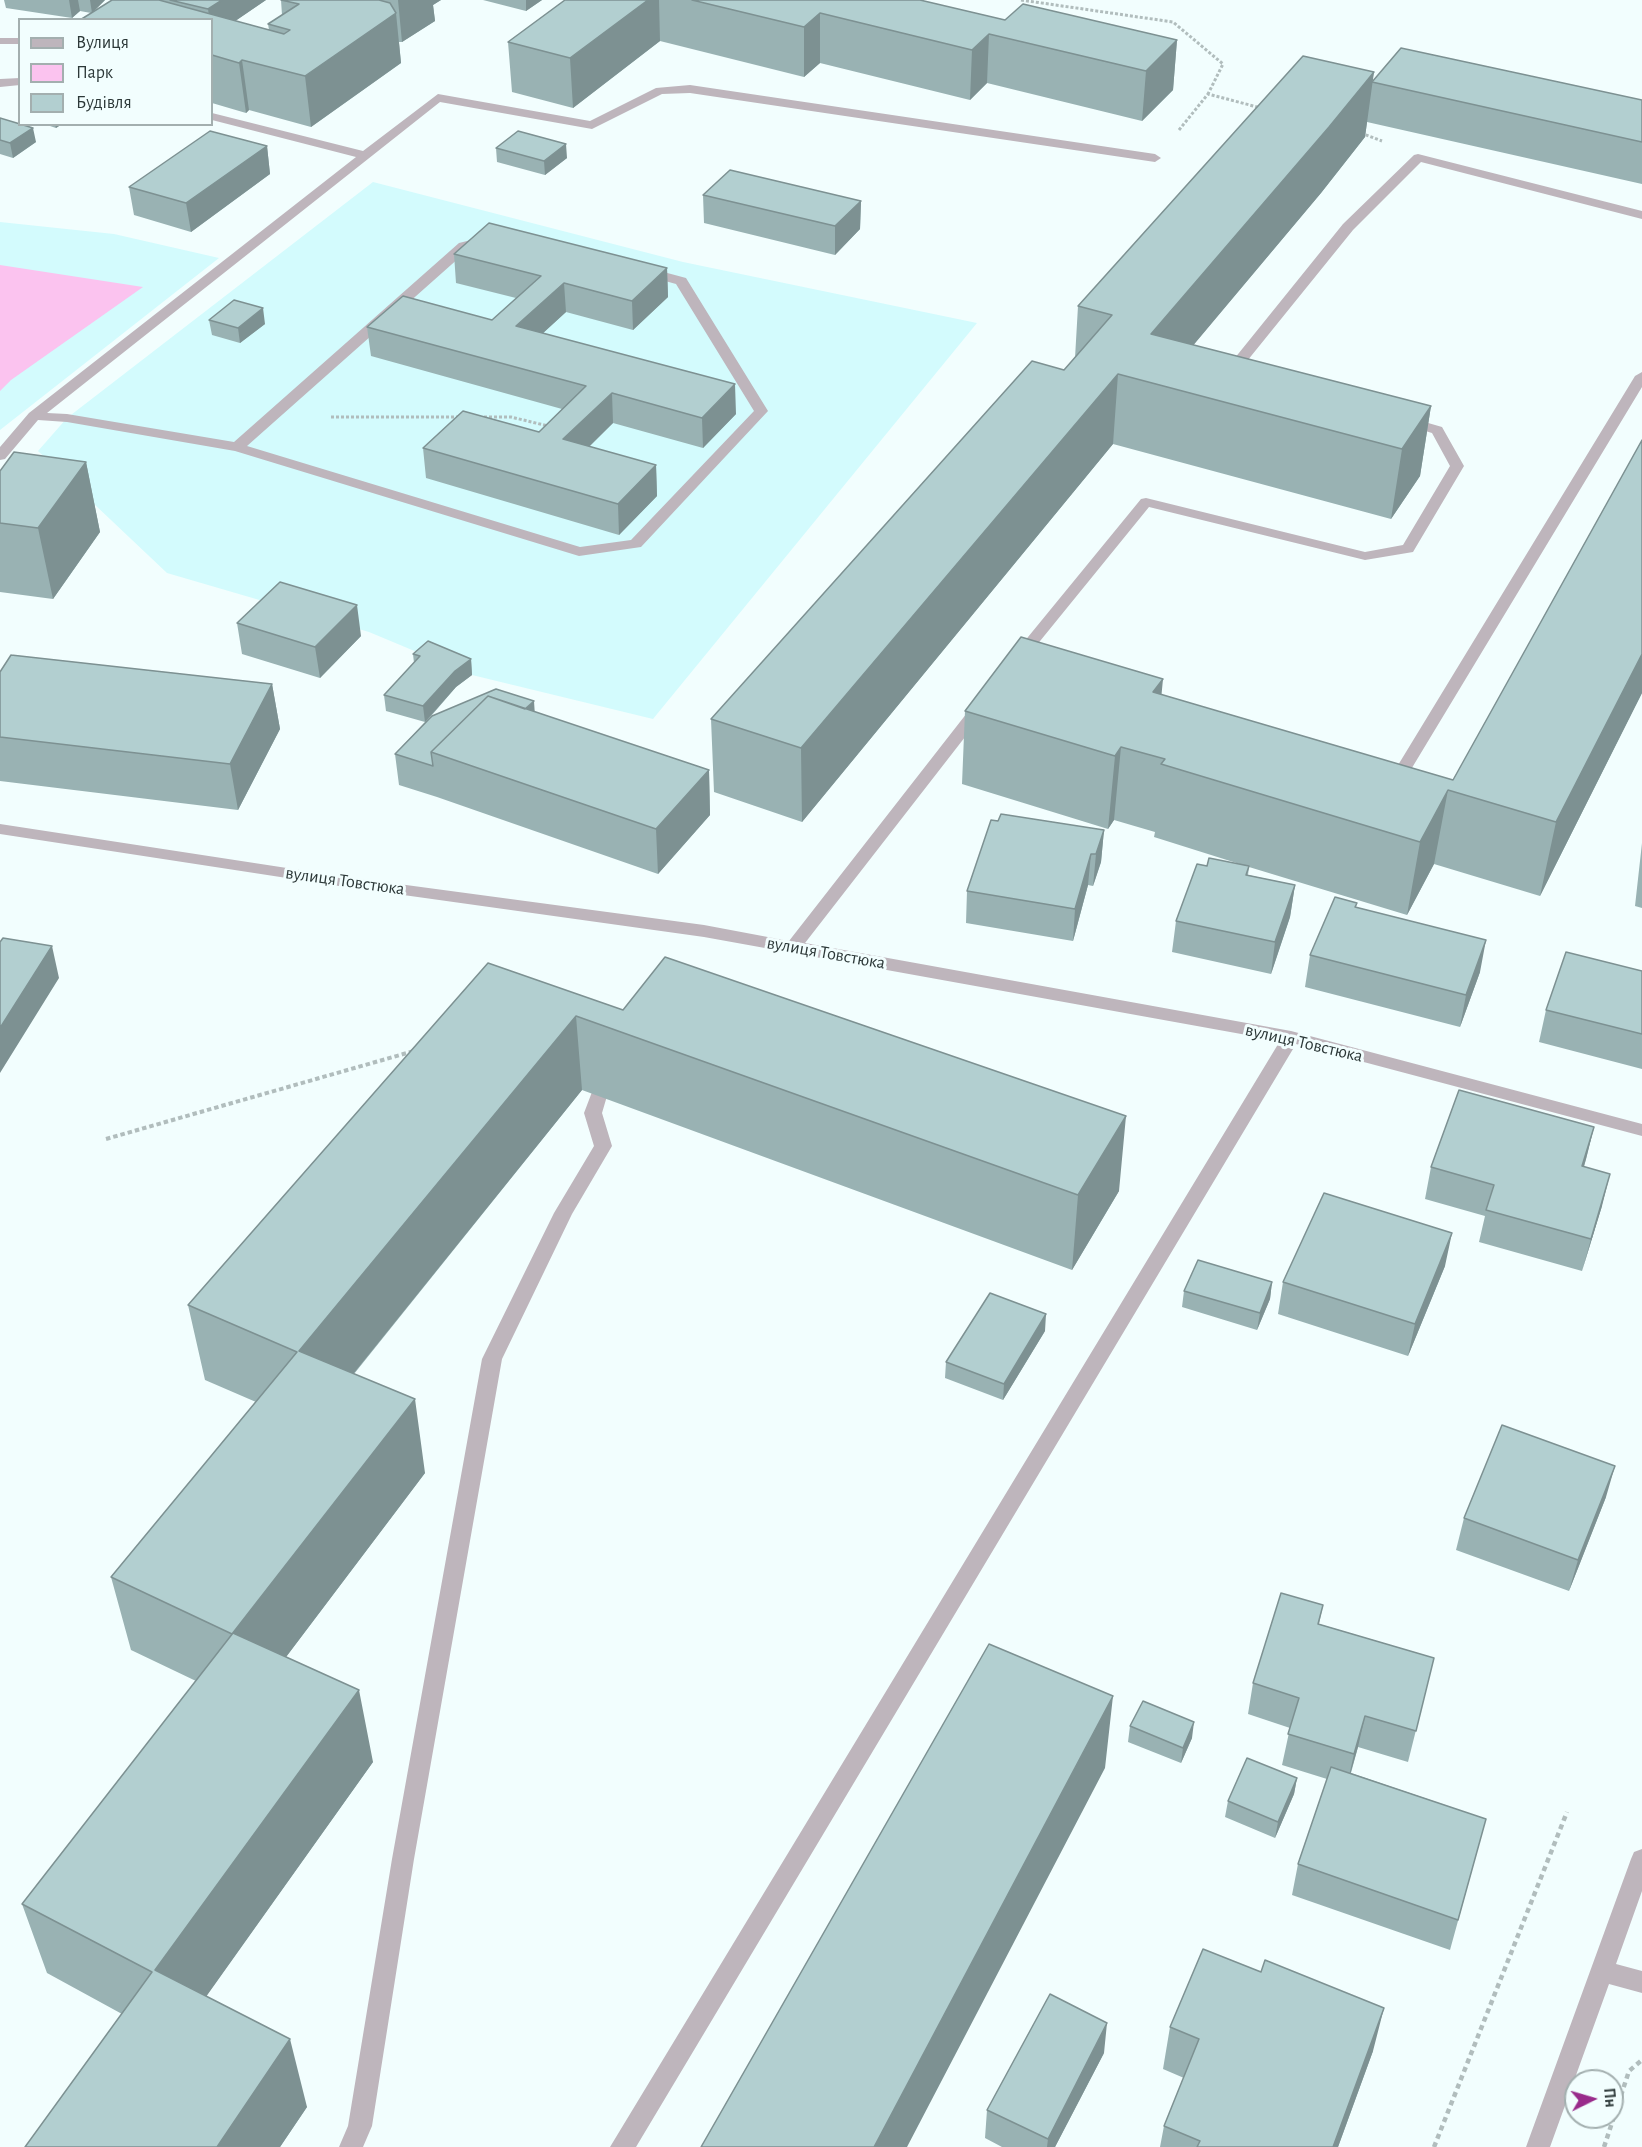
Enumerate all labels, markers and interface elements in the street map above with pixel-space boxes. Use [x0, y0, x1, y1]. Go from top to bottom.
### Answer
legend [18, 18, 213, 126]
text: Вулиця [76, 34, 129, 52]
text: Парк [76, 64, 113, 82]
text: Будівля [76, 94, 132, 112]
street label: вулиця Товстюка [284, 862, 406, 900]
street label: вулиця Товстюка [765, 932, 887, 974]
street label: вулиця Товстюка [1243, 1019, 1365, 1067]
north arrow [1564, 2069, 1624, 2129]
text: Пн [1601, 2087, 1619, 2108]

